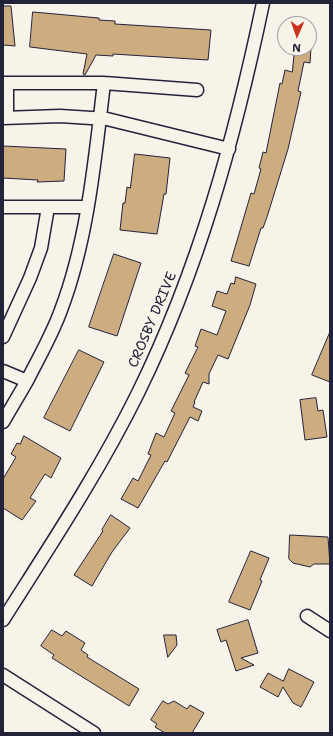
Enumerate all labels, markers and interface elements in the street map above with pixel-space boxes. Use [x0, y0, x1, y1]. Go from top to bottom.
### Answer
north arrow [277, 16, 317, 56]
text: N [292, 40, 301, 55]
street label: CROSBY DRIVE [125, 270, 181, 370]

